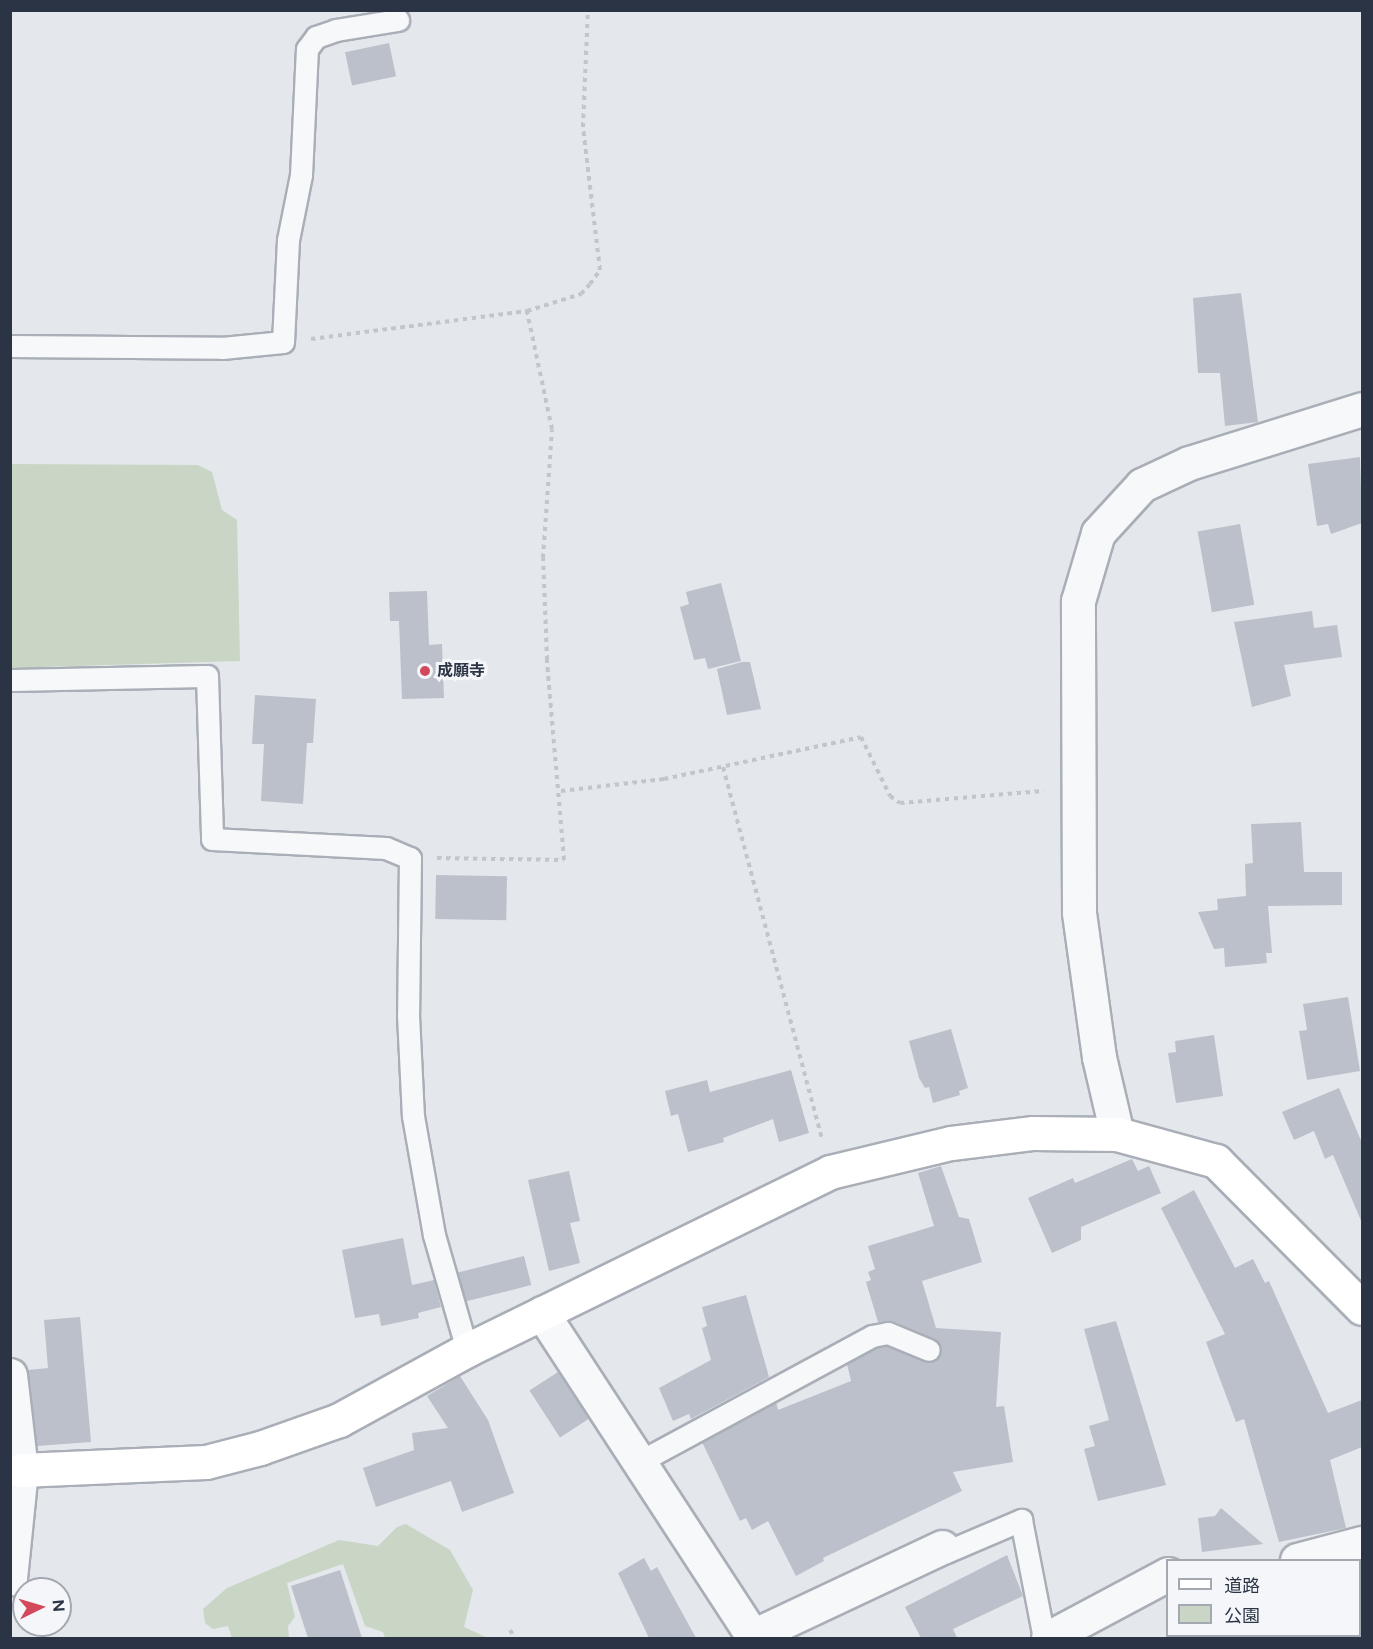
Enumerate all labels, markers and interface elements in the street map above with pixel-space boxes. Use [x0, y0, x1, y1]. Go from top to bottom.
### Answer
place label: 成願寺 [437, 661, 485, 681]
marker: 成願寺 [418, 664, 432, 678]
legend [1166, 1559, 1361, 1637]
text: 道路 [1224, 1575, 1260, 1597]
north arrow [12, 1577, 72, 1637]
text: N [48, 1599, 68, 1613]
text: 公園 [1224, 1605, 1260, 1627]

